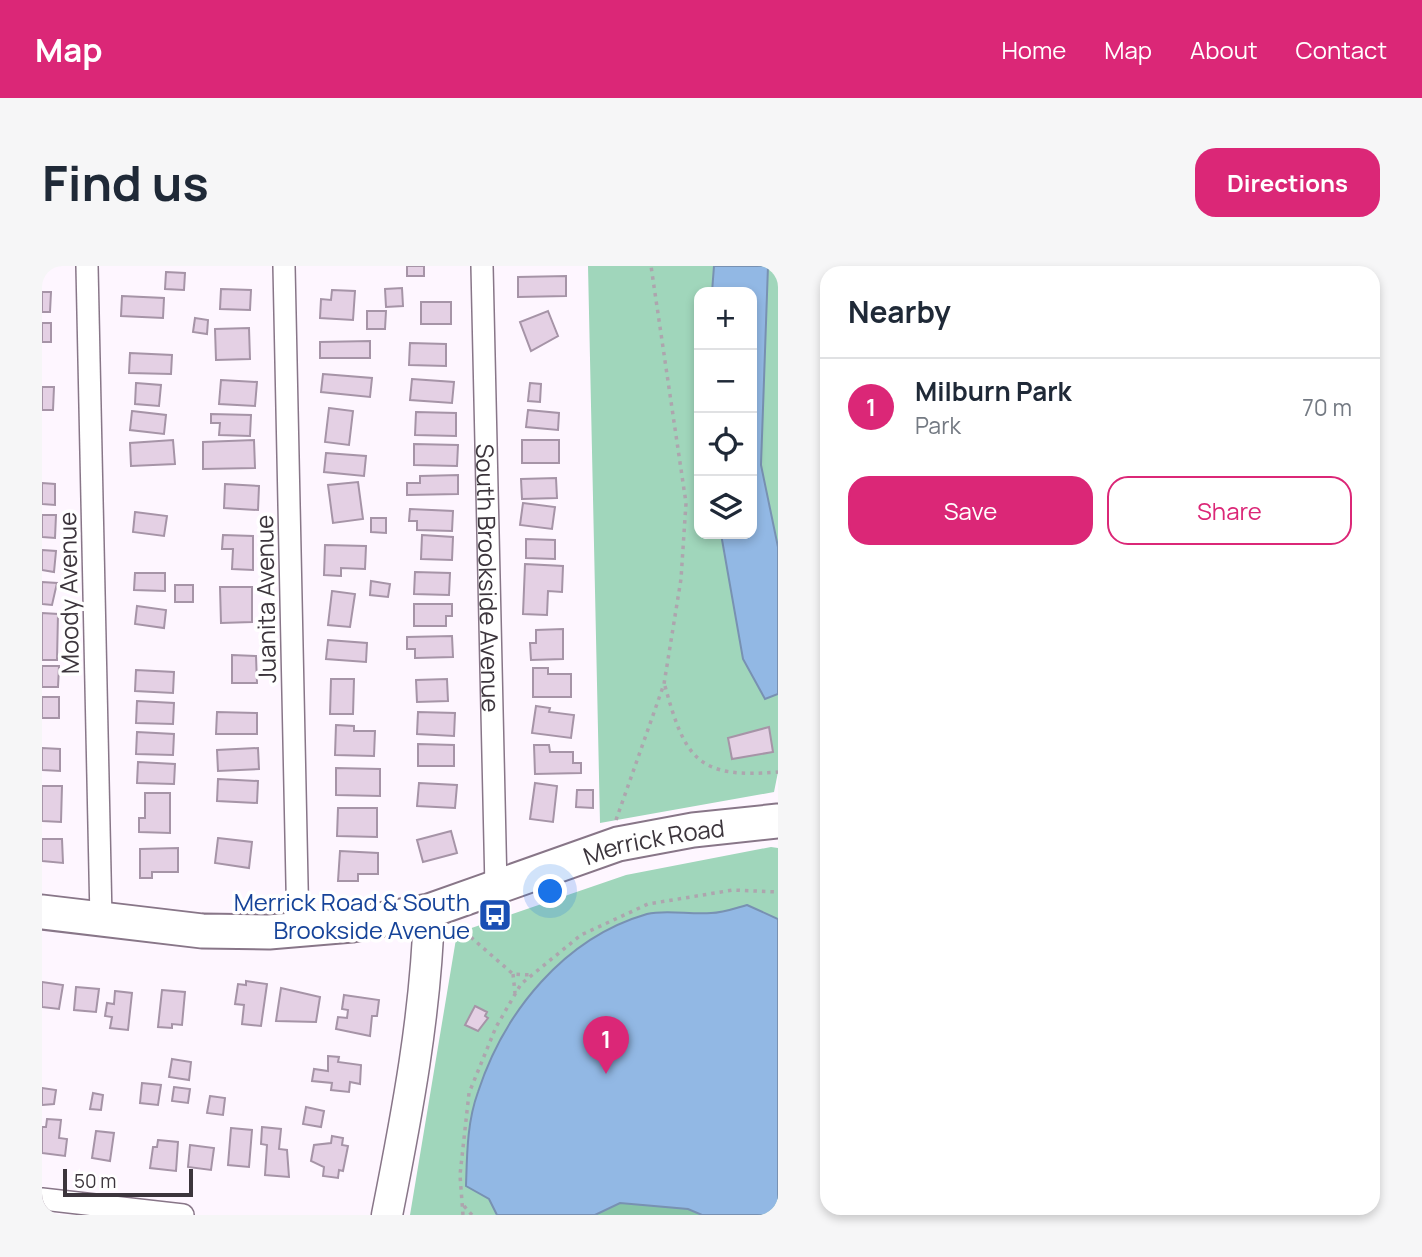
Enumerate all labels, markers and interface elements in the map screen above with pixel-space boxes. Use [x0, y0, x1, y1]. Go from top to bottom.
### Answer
text: Map [35, 27, 103, 72]
text: Home [1001, 33, 1066, 66]
text: Map [1104, 33, 1152, 66]
text: About [1190, 33, 1258, 66]
text: Contact [1296, 33, 1387, 66]
button: Directions [1195, 148, 1380, 217]
text: Find us [42, 149, 209, 216]
map controls [694, 287, 757, 539]
button: + [694, 287, 757, 350]
text: Nearby [848, 291, 951, 332]
button: − [694, 350, 757, 413]
text: Milburn Park [915, 373, 1072, 409]
text: 1 [866, 391, 876, 423]
text: 70 m [1302, 391, 1352, 423]
text: Park [915, 409, 961, 441]
button: locate [694, 413, 757, 476]
street label: South Brookside Avenue [470, 443, 509, 713]
button: layers [694, 476, 757, 539]
button: Save [848, 476, 1093, 545]
button: Share [1107, 476, 1352, 545]
street label: Moody Avenue [50, 512, 86, 674]
street label: Juanita Avenue [247, 514, 283, 684]
street label: Merrick Road [578, 810, 726, 872]
your location [533, 874, 567, 908]
place label: Merrick Road & South Brookside Avenue [234, 885, 470, 946]
bus stop icon: Merrick Road & South Brookside Avenue [476, 896, 514, 934]
pin: 1 [583, 1016, 629, 1074]
scale bar [63, 1166, 192, 1198]
text: 50 m [74, 1168, 116, 1194]

